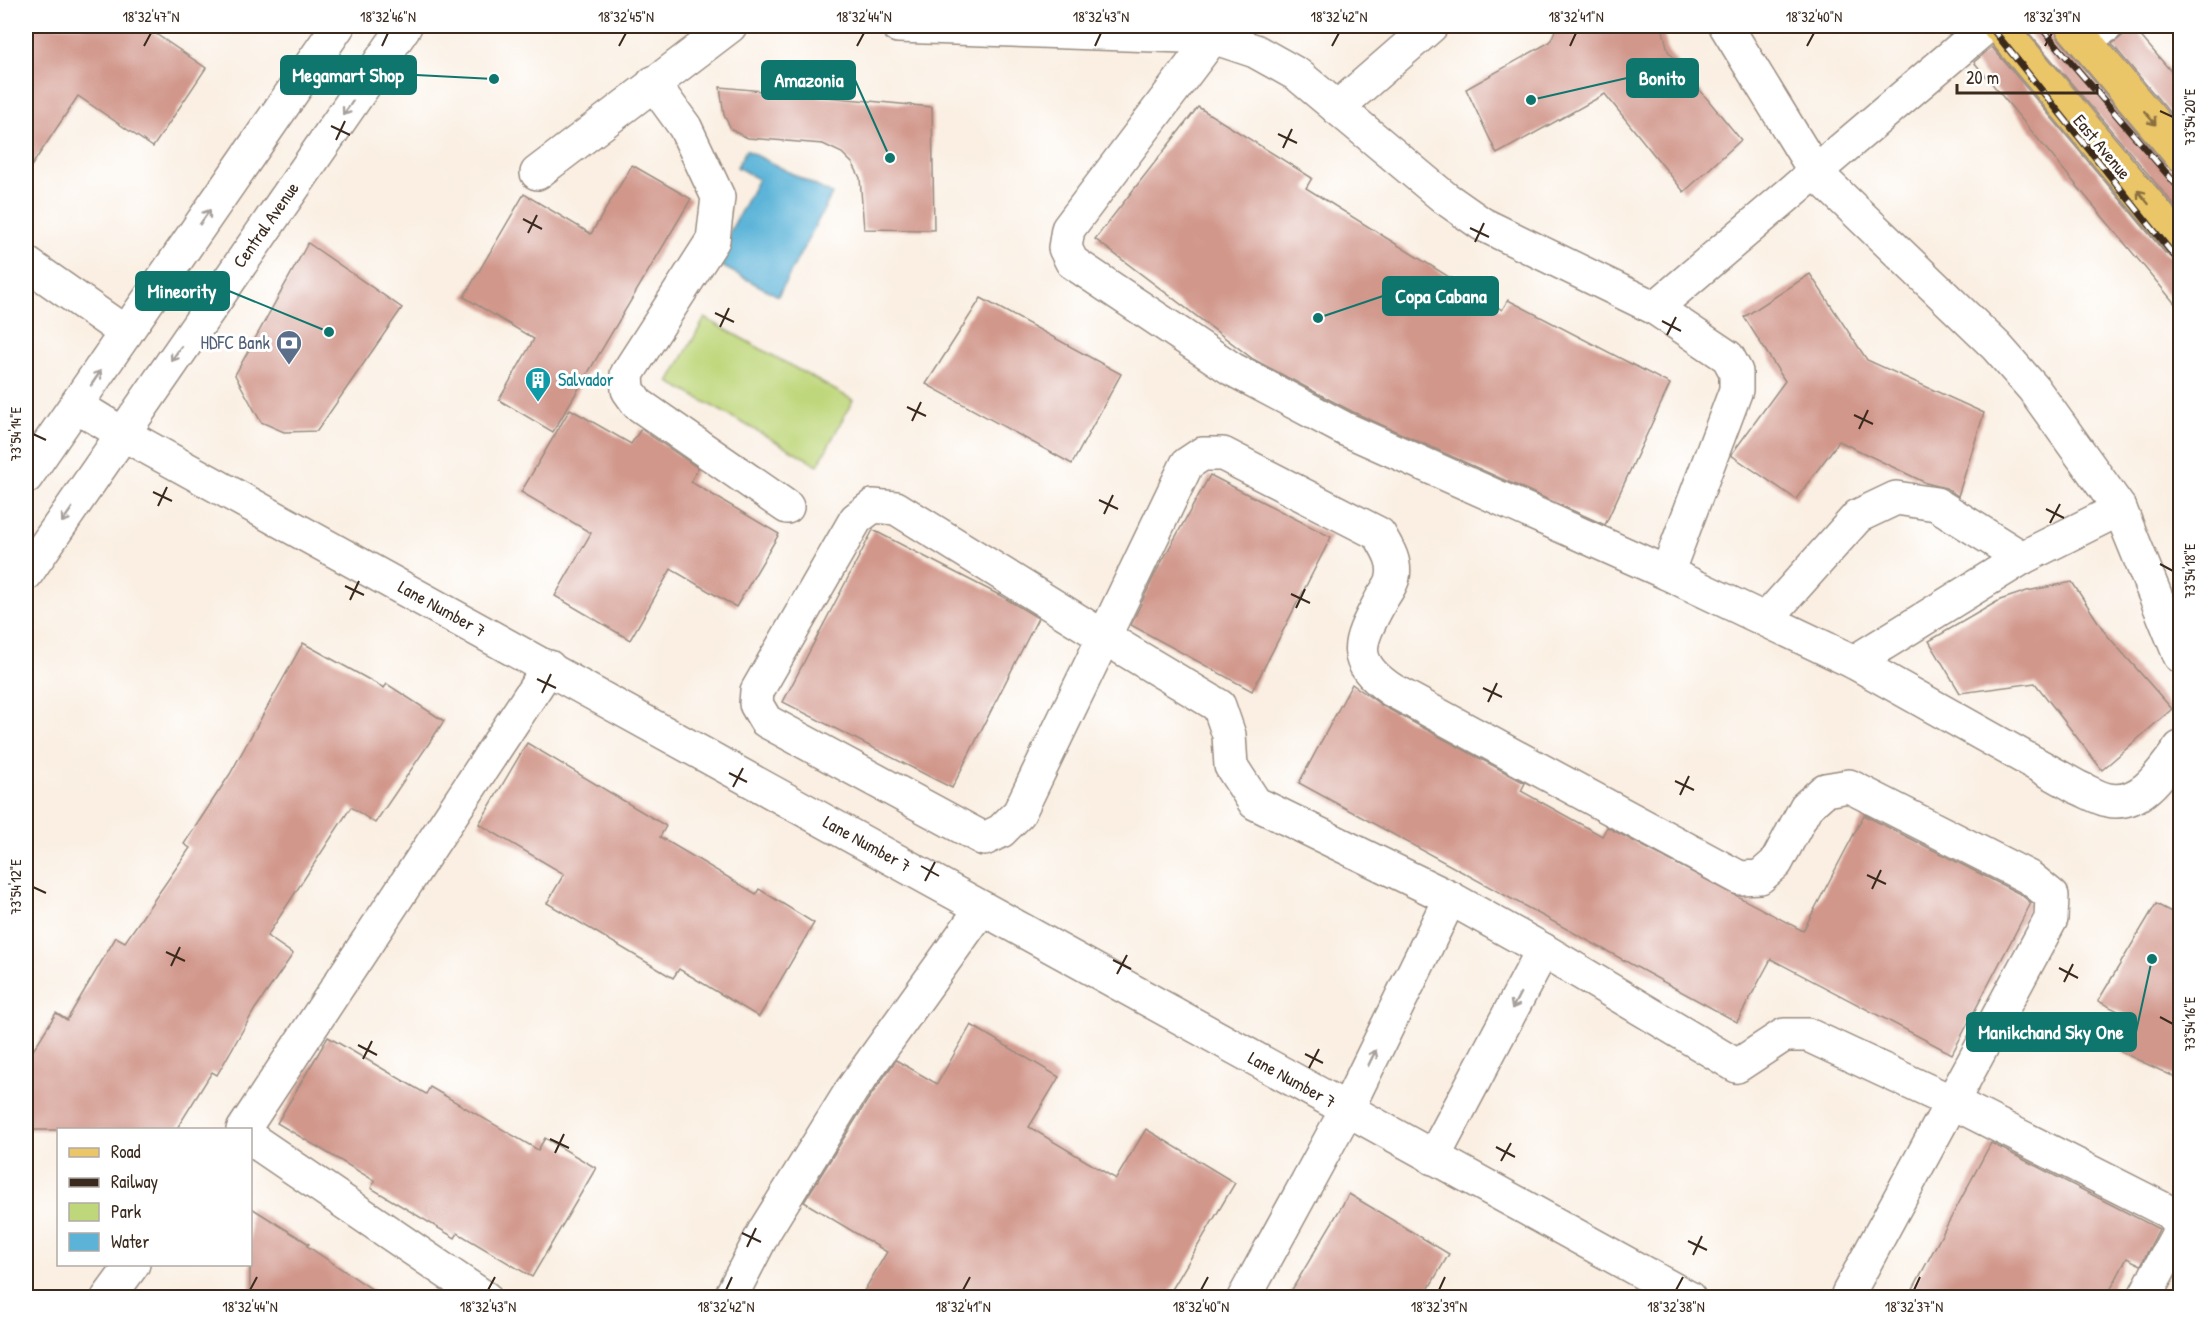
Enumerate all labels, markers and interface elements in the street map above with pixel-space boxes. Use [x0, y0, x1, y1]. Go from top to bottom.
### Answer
text: 18°32'47"N [122, 6, 180, 27]
text: 18°32'46"N [360, 6, 416, 27]
text: 18°32'45"N [598, 6, 654, 27]
text: 18°32'44"N [836, 6, 892, 27]
text: 18°32'43"N [1073, 6, 1129, 27]
text: 18°32'42"N [1311, 6, 1367, 27]
text: 18°32'41"N [1548, 6, 1604, 27]
text: 18°32'40"N [1786, 6, 1842, 27]
text: 18°32'39"N [2024, 6, 2080, 27]
callout: Megamart Shop [281, 56, 416, 94]
scale bar [1957, 57, 2096, 95]
callout: Bonito [1627, 59, 1698, 97]
text: Megamart Shop [292, 61, 404, 89]
callout: Amazonia [762, 61, 855, 99]
text: Bonito [1639, 64, 1685, 91]
text: 20 m [1966, 65, 1999, 90]
text: Amazonia [774, 66, 844, 93]
text: 73°54'20"E [2179, 88, 2200, 145]
one-way arrow [342, 99, 354, 115]
street label: East Avenue [2068, 109, 2137, 185]
one-way arrow [2143, 110, 2157, 125]
street label: Central Avenue [227, 177, 304, 273]
one-way arrow [2137, 189, 2150, 205]
one-way arrow [199, 209, 211, 226]
callout: Mineority [136, 272, 229, 310]
text: Mineority [148, 277, 217, 305]
callout: Copa Cabana [1383, 277, 1498, 315]
text: Copa Cabana [1395, 282, 1487, 310]
bank icon: HDFC Bank [274, 328, 304, 366]
place label: HDFC Bank [200, 330, 271, 355]
one-way arrow [170, 345, 182, 361]
building icon: Salvador [523, 365, 553, 403]
place label: Salvador [558, 367, 614, 392]
one-way arrow [90, 371, 102, 387]
text: 73°54'14"E [5, 406, 26, 461]
one-way arrow [61, 507, 73, 523]
text: 73°54'18"E [2179, 543, 2200, 599]
street label: Lane Number 7 [394, 574, 491, 643]
street label: Lane Number 7 [819, 809, 916, 878]
text: 73°54'12"E [5, 859, 26, 915]
one-way arrow [1509, 992, 1521, 1010]
text: 73°54'16"E [2179, 996, 2200, 1051]
callout: Manikchand Sky One [1967, 1013, 2136, 1051]
text: Manikchand Sky One [1978, 1018, 2124, 1046]
street label: Lane Number 7 [1244, 1045, 1341, 1114]
one-way arrow [1366, 1050, 1378, 1068]
legend [57, 1128, 252, 1266]
text: Road [111, 1139, 141, 1164]
text: Railway [111, 1169, 158, 1194]
text: Park [111, 1199, 142, 1224]
text: Water [111, 1229, 149, 1254]
text: 18°32'44"N [222, 1296, 278, 1317]
text: 18°32'43"N [460, 1296, 516, 1317]
text: 18°32'42"N [698, 1296, 754, 1317]
text: 18°32'41"N [935, 1296, 991, 1317]
text: 18°32'40"N [1173, 1296, 1229, 1317]
text: 18°32'39"N [1411, 1296, 1467, 1317]
text: 18°32'38"N [1647, 1296, 1705, 1317]
text: 18°32'37"N [1885, 1296, 1943, 1317]

